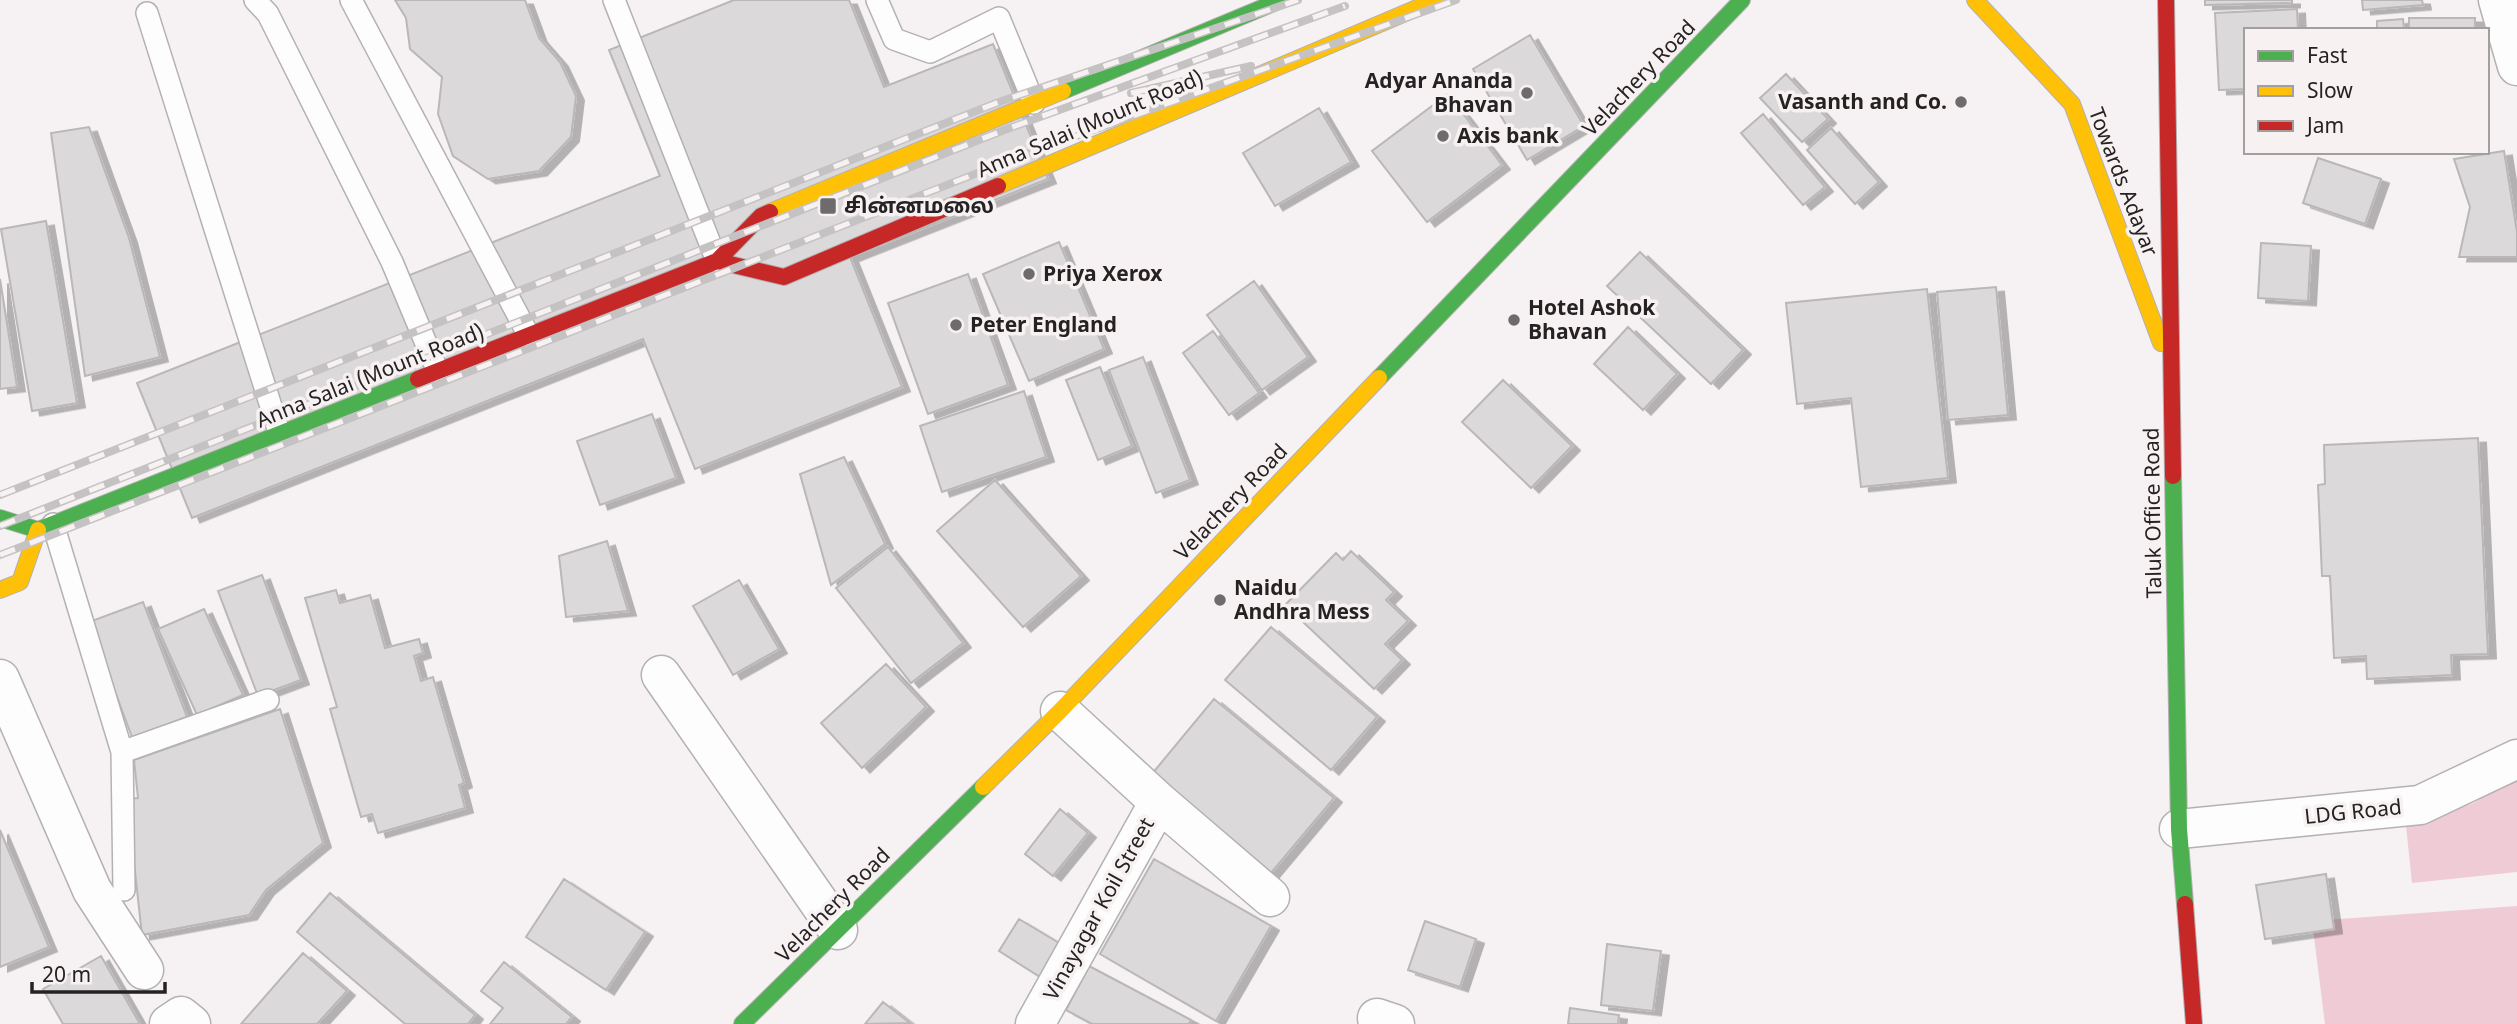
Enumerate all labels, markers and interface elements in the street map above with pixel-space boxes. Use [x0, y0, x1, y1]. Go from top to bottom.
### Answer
street label: Velachery Road [1578, 16, 1702, 143]
legend [2244, 28, 2489, 154]
text: Fast [2307, 45, 2348, 71]
street label: Anna Salai (Mount Road) [974, 66, 1208, 185]
place label: Adyar Ananda Bhavan [1365, 70, 1513, 120]
text: Slow [2307, 80, 2353, 106]
marker: Adyar Ananda Bhavan [1519, 85, 1535, 101]
place label: Vasanth and Co. [1778, 91, 1947, 117]
marker: Vasanth and Co. [1953, 94, 1969, 110]
street label: Towards Adayar [2081, 105, 2161, 261]
text: Jam [2305, 115, 2344, 141]
place label: Axis bank [1457, 125, 1560, 151]
marker: Axis bank [1435, 128, 1451, 144]
place label: சின்னமலை [844, 195, 994, 221]
marker: சின்னமலை [818, 196, 838, 216]
place label: Priya Xerox [1043, 263, 1163, 289]
marker: Priya Xerox [1021, 266, 1037, 282]
place label: Hotel Ashok Bhavan [1528, 297, 1656, 347]
marker: Hotel Ashok Bhavan [1506, 312, 1522, 328]
place label: Peter England [970, 314, 1117, 340]
marker: Peter England [948, 317, 964, 333]
street label: Anna Salai (Mount Road) [253, 320, 488, 435]
street label: Taluk Office Road [2141, 427, 2169, 599]
street label: Velachery Road [1170, 440, 1294, 567]
place label: Naidu Andhra Mess [1234, 577, 1370, 627]
marker: Naidu Andhra Mess [1212, 592, 1228, 608]
street label: LDG Road [2303, 796, 2403, 832]
street label: Vinayagar Koil Street [1040, 814, 1162, 1006]
street label: Velachery Road [772, 844, 897, 969]
scale bar [32, 950, 164, 994]
text: 20 m [42, 964, 91, 990]

